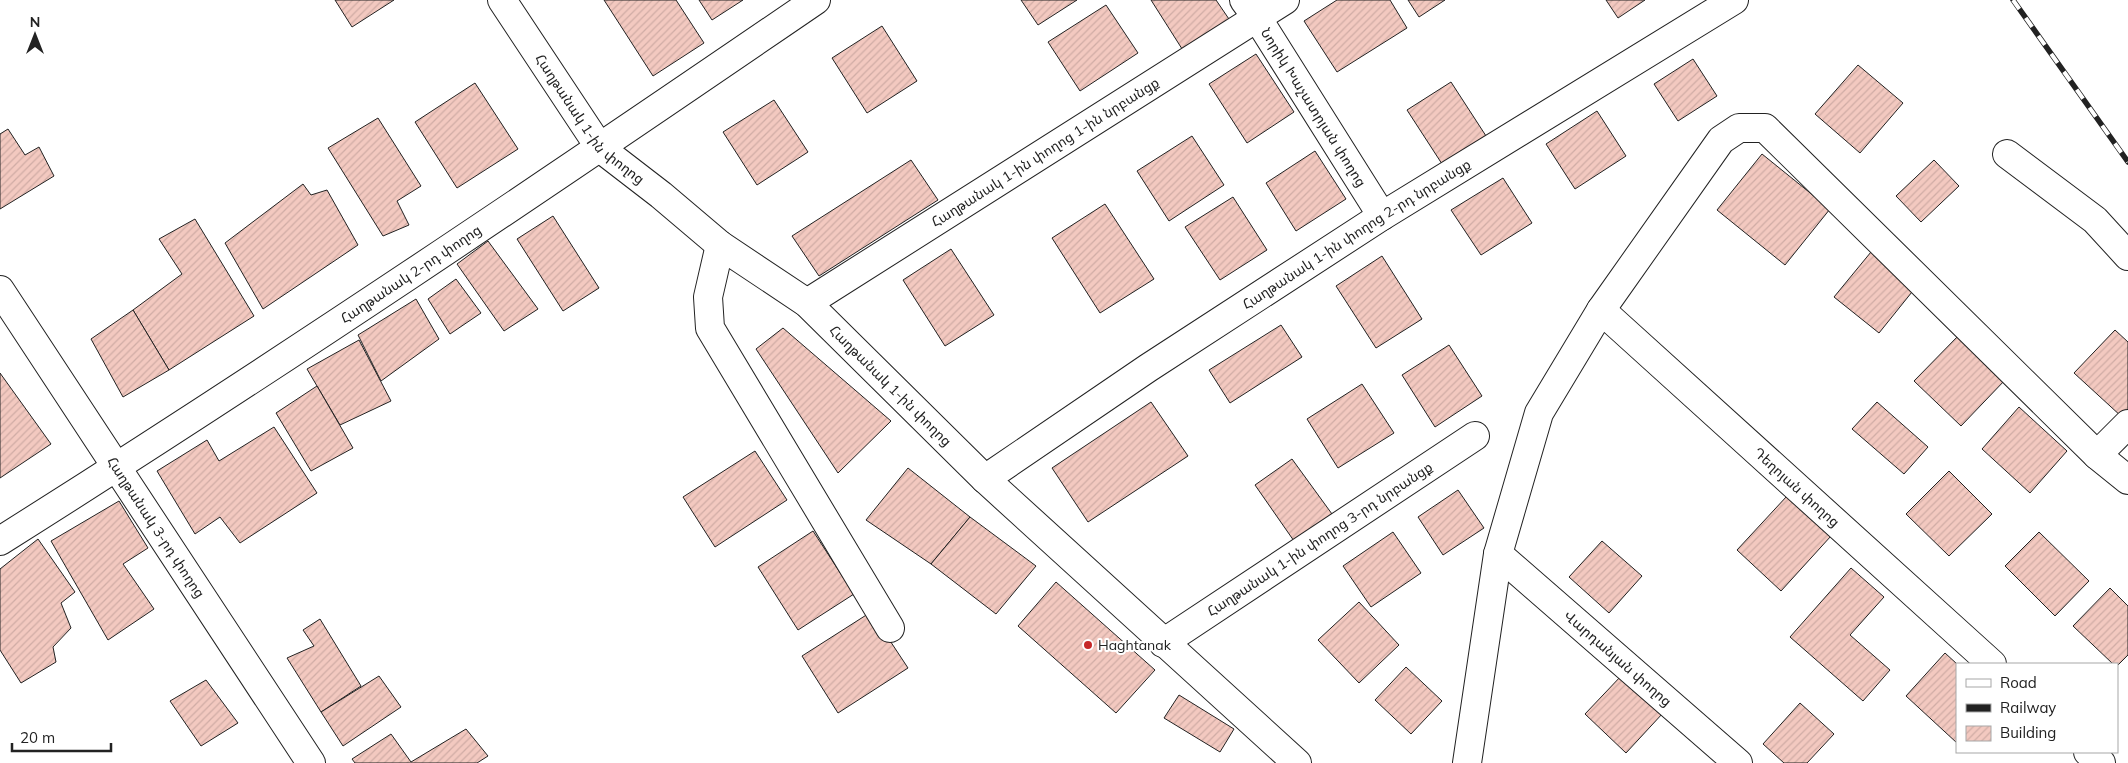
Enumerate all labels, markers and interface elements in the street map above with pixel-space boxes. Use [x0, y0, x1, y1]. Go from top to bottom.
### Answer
north arrow [10, 10, 60, 60]
text: N [30, 13, 40, 31]
street label: Նորիկ Խաչատրյան փողոց [1257, 24, 1370, 190]
street label: Հաղթանակ 1-ին փողոց [531, 51, 648, 188]
street label: Հաղթանակ 1-ին փողոց 1-ին նրբանցք [928, 73, 1162, 231]
street label: Հաղթանակ 1-ին փողոց 2-րդ նրբանցք [1239, 155, 1474, 313]
street label: Հաղթանակ 2-րդ փողոց [337, 221, 485, 327]
street label: Հաղթանակ 1-ին փողոց [826, 321, 956, 450]
street label: Դեղոյան փողոց [1750, 443, 1844, 531]
street label: Հաղթանակ 3-րդ փողոց [103, 453, 209, 601]
street label: Հաղթանակ 1-ին փողոց 3-րդ նրբանցք [1203, 458, 1436, 620]
street label: Վարդանյան փողոց [1560, 607, 1676, 710]
place label: Haghtanak [1098, 636, 1172, 654]
marker: Haghtanak [1082, 639, 1094, 651]
legend [1956, 663, 2118, 753]
text: Road [2000, 673, 2037, 692]
text: Railway [2000, 698, 2056, 717]
scale bar [12, 720, 111, 752]
text: Building [2000, 723, 2056, 742]
text: 20 m [20, 728, 55, 747]

